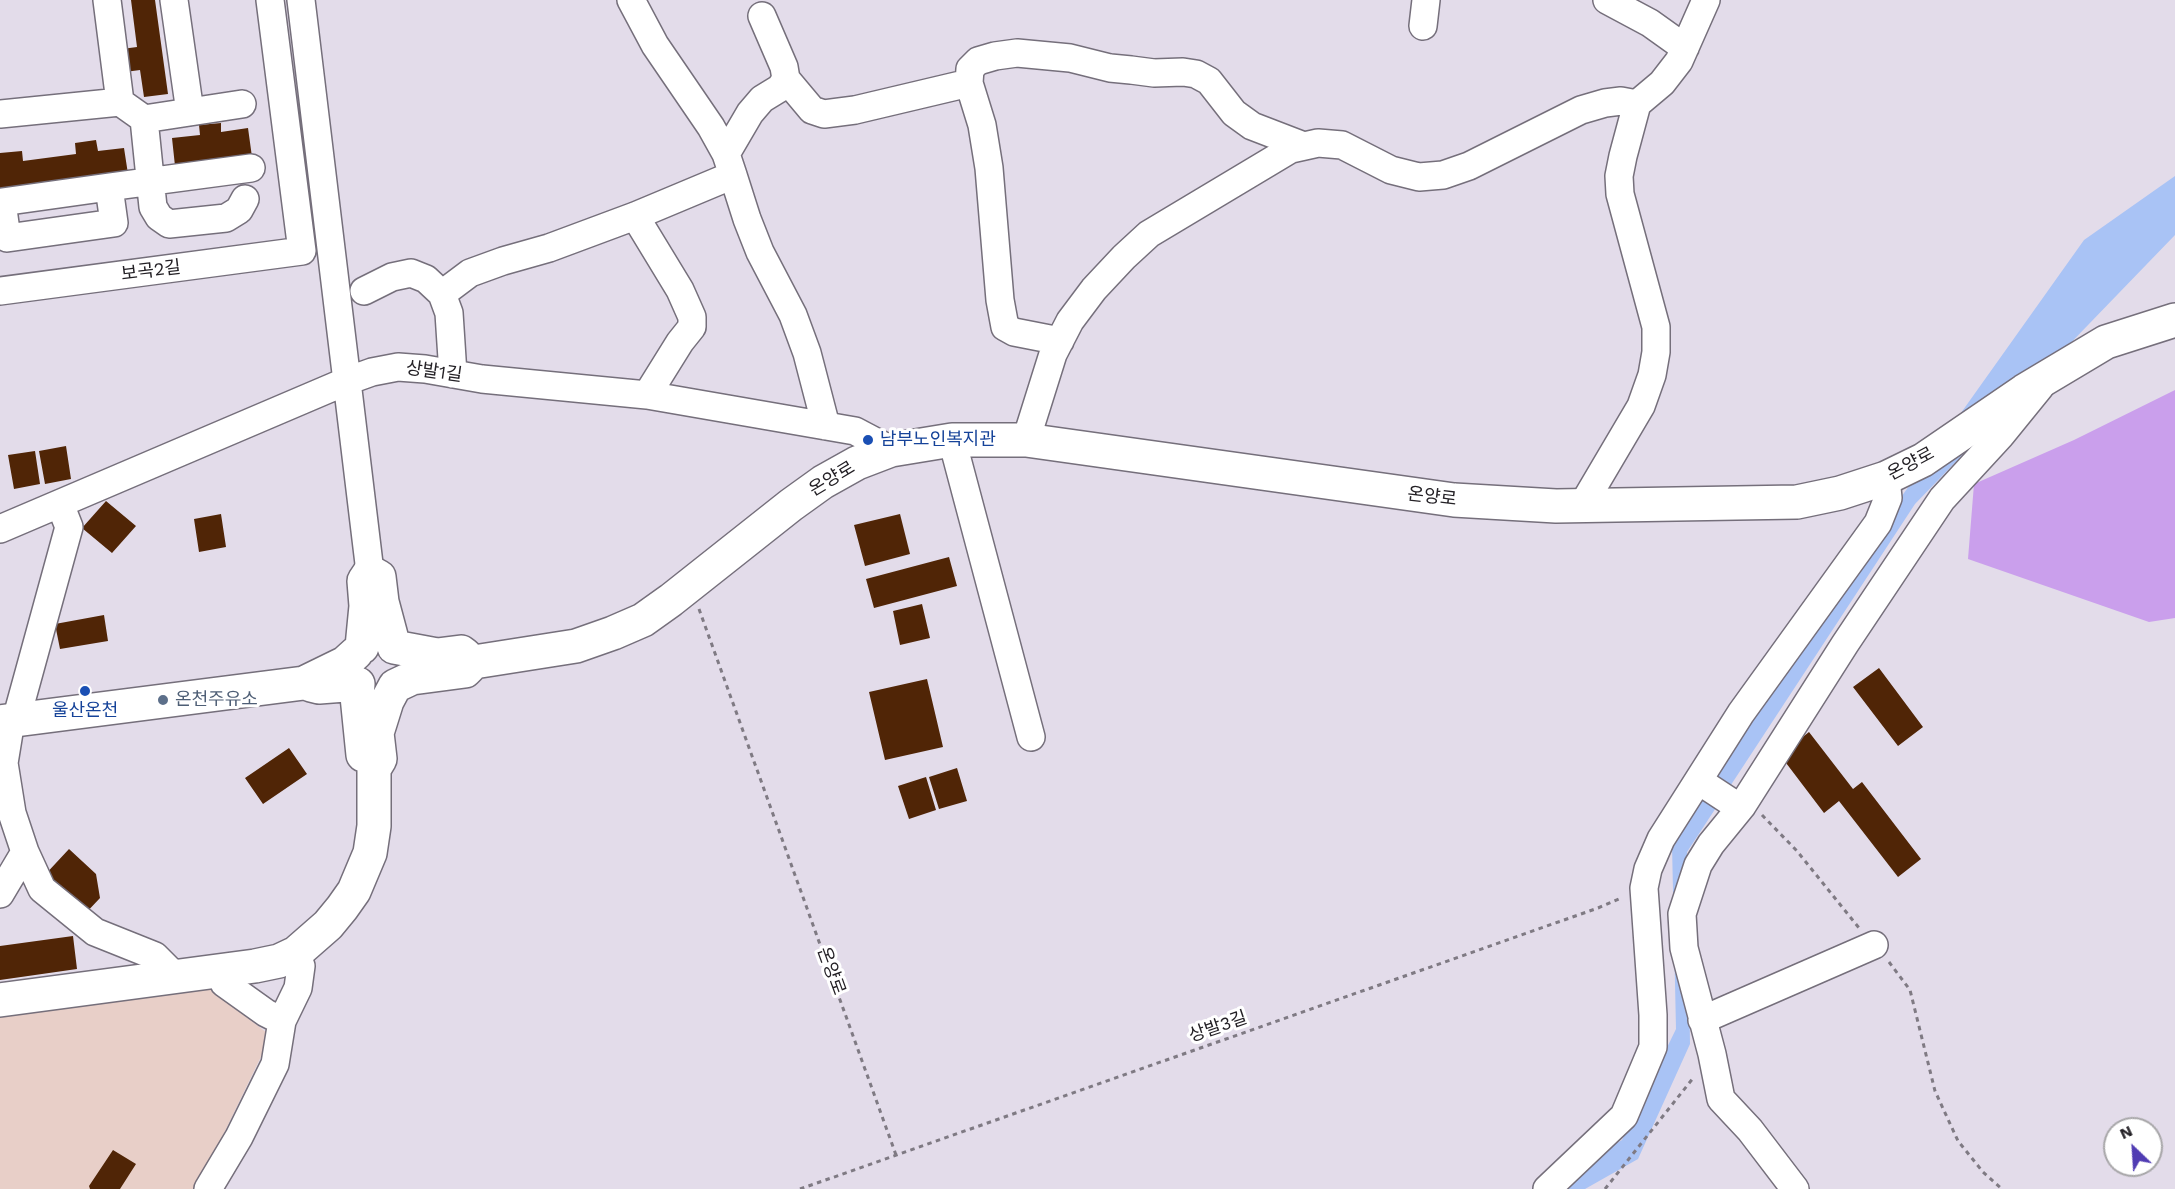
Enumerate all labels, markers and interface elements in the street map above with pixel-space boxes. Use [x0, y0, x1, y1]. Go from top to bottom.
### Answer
street label: 보곡2길 [120, 257, 182, 285]
street label: 상발1길 [404, 357, 464, 387]
place label: 남부노인복지관 [880, 429, 996, 451]
marker: 남부노인복지관 [861, 433, 875, 447]
street label: 온양로 [1884, 443, 1938, 485]
street label: 온양로 [805, 457, 859, 501]
street label: 온양로 [1406, 483, 1458, 511]
marker: 울산온천 [78, 684, 92, 698]
place label: 온천주유소 [175, 689, 258, 711]
marker: 온천주유소 [156, 693, 170, 707]
place label: 울산온천 [52, 700, 118, 722]
street label: 온양로 [812, 944, 850, 998]
street label: 상발3길 [1186, 1007, 1250, 1047]
north arrow [2103, 1117, 2163, 1177]
text: N [2117, 1121, 2135, 1143]

